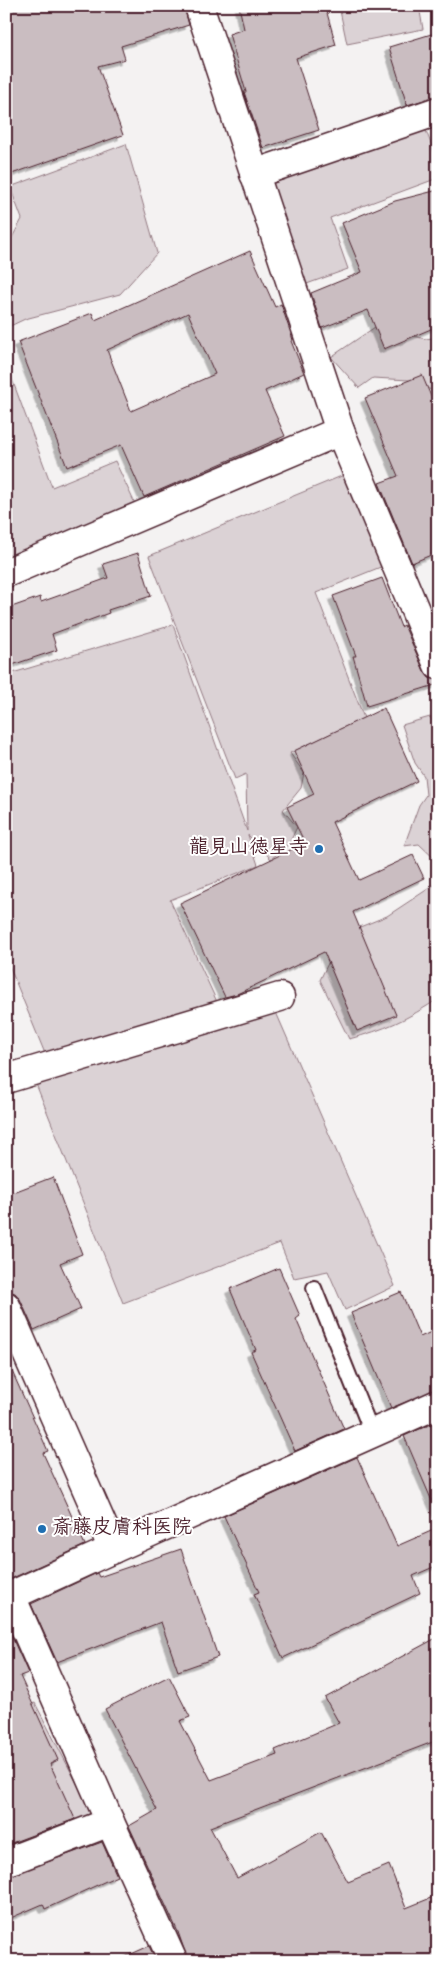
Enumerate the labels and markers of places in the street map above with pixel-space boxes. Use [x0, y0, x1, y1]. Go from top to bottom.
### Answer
place label: 龍見山徳星寺 [189, 835, 309, 863]
marker: 龍見山徳星寺 [313, 843, 325, 855]
place label: 斎藤皮膚科医院 [52, 1515, 192, 1543]
marker: 斎藤皮膚科医院 [36, 1523, 48, 1535]

